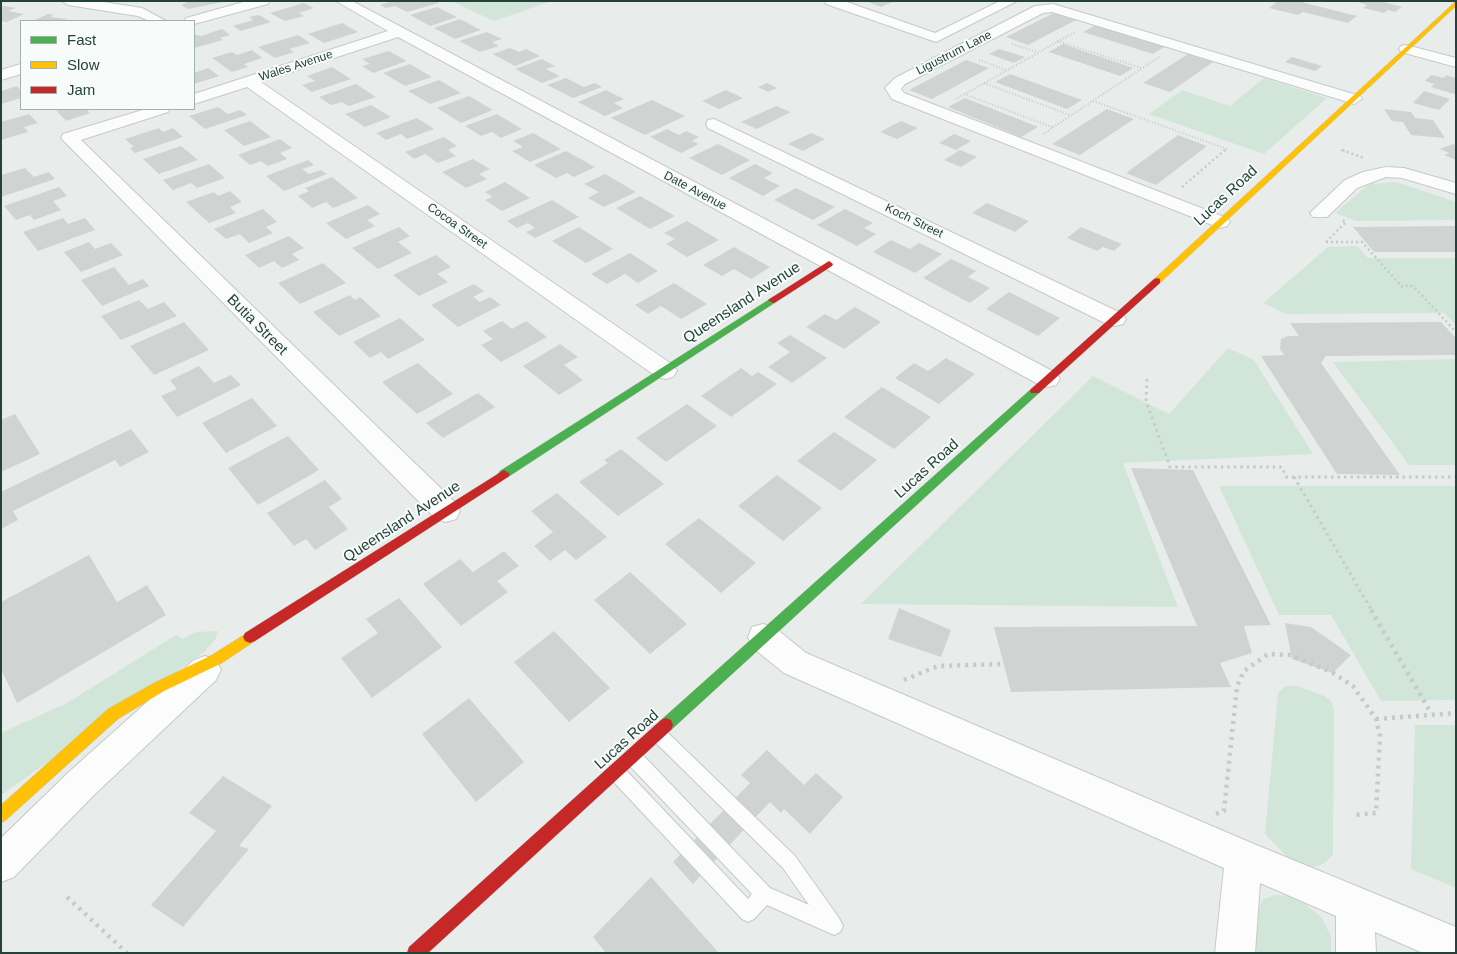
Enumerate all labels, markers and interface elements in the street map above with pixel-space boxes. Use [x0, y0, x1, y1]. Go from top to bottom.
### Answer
legend [20, 20, 195, 110]
street label: Ligustrum Lane [914, 28, 994, 78]
text: Fast [67, 31, 96, 48]
street label: Wales Avenue [257, 47, 335, 85]
text: Slow [67, 56, 100, 73]
text: Jam [67, 81, 95, 98]
street label: Lucas Road [1191, 162, 1261, 230]
street label: Date Avenue [661, 168, 729, 214]
street label: Cocoa Street [424, 200, 490, 252]
street label: Koch Street [883, 201, 945, 241]
street label: Queensland Avenue [680, 259, 804, 347]
street label: Butia Street [223, 291, 291, 359]
street label: Lucas Road [891, 436, 963, 502]
street label: Queensland Avenue [340, 478, 464, 566]
street label: Lucas Road [591, 707, 663, 773]

